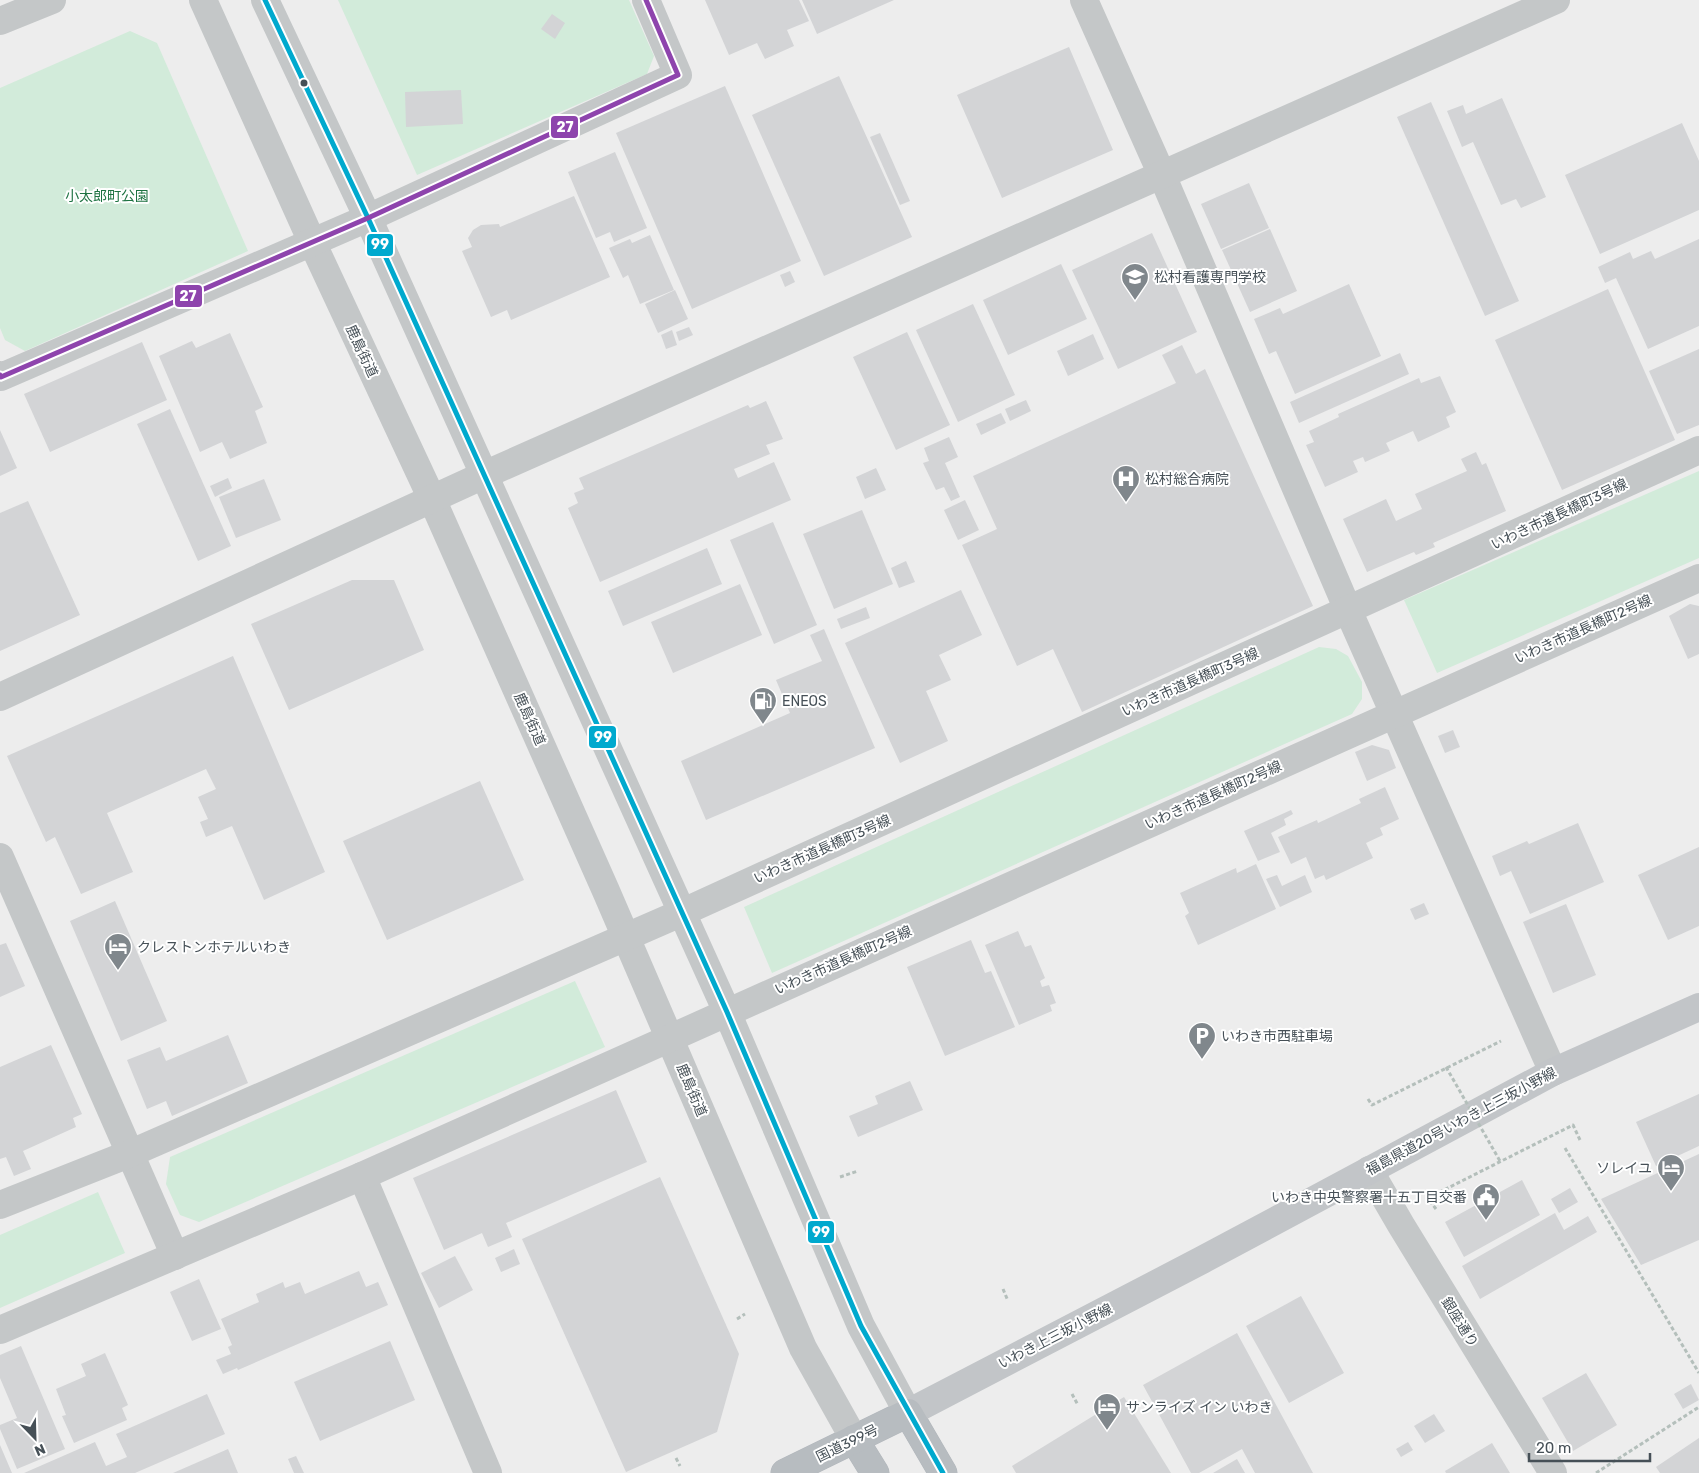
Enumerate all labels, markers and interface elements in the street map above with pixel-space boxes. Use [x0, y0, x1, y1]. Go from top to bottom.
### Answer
unlabelled marker [299, 78, 309, 88]
line badge: 27 [550, 115, 579, 139]
text: 27 [556, 119, 574, 136]
park label: 小太郎町公園 [65, 188, 149, 205]
line badge: 99 [366, 233, 394, 257]
text: 99 [371, 236, 389, 253]
school or university icon: 松村看護専門学校 [1120, 262, 1150, 301]
place label: 松村看護専門学校 [1154, 269, 1266, 286]
line badge: 27 [174, 284, 203, 308]
text: 27 [179, 288, 197, 305]
street label: 鹿島街道 [342, 322, 381, 380]
hospital icon: 松村総合病院 [1111, 464, 1141, 503]
place label: 松村総合病院 [1145, 471, 1229, 488]
street label: いわき市道長橋町3号線 [1488, 475, 1630, 554]
street label: いわき市道長橋町2号線 [1512, 592, 1654, 667]
street label: いわき市道長橋町3号線 [1119, 645, 1261, 720]
fuel station icon: ENEOS [748, 686, 778, 725]
street label: 鹿島街道 [510, 690, 549, 748]
place label: ENEOS [782, 693, 827, 710]
line badge: 99 [588, 725, 617, 749]
text: 99 [594, 729, 612, 746]
street label: いわき市道長橋町2号線 [1142, 758, 1284, 833]
street label: いわき市道長橋町3号線 [751, 812, 893, 887]
street label: いわき市道長橋町2号線 [772, 923, 914, 998]
hotel icon: クレストンホテルいわき [103, 932, 133, 971]
place label: クレストンホテルいわき [137, 939, 291, 956]
parking icon: いわき市西駐車場 [1187, 1021, 1217, 1060]
place label: いわき市西駐車場 [1221, 1028, 1333, 1045]
street label: 鹿島街道 [673, 1061, 710, 1119]
street label: 福島県道20号いわき上三坂小野線 [1363, 1064, 1559, 1179]
hotel icon: ソレイユ [1656, 1153, 1686, 1192]
place label: ソレイユ [1596, 1160, 1652, 1177]
public building icon: いわき中央警察署十五丁目交番 [1471, 1182, 1501, 1221]
place label: いわき中央警察署十五丁目交番 [1271, 1189, 1467, 1206]
line badge: 99 [807, 1220, 835, 1244]
text: 99 [812, 1224, 830, 1241]
street label: 銀座通り [1438, 1294, 1482, 1351]
street label: いわき上三坂小野線 [995, 1300, 1115, 1373]
hotel icon: サンライズ イン いわき [1092, 1392, 1122, 1431]
place label: サンライズ イン いわき [1126, 1399, 1272, 1416]
north arrow [10, 1413, 60, 1463]
street label: 国道399号 [813, 1421, 881, 1466]
scale bar [1529, 1430, 1650, 1462]
text: 20 m [1536, 1439, 1571, 1457]
text: N [32, 1440, 48, 1459]

